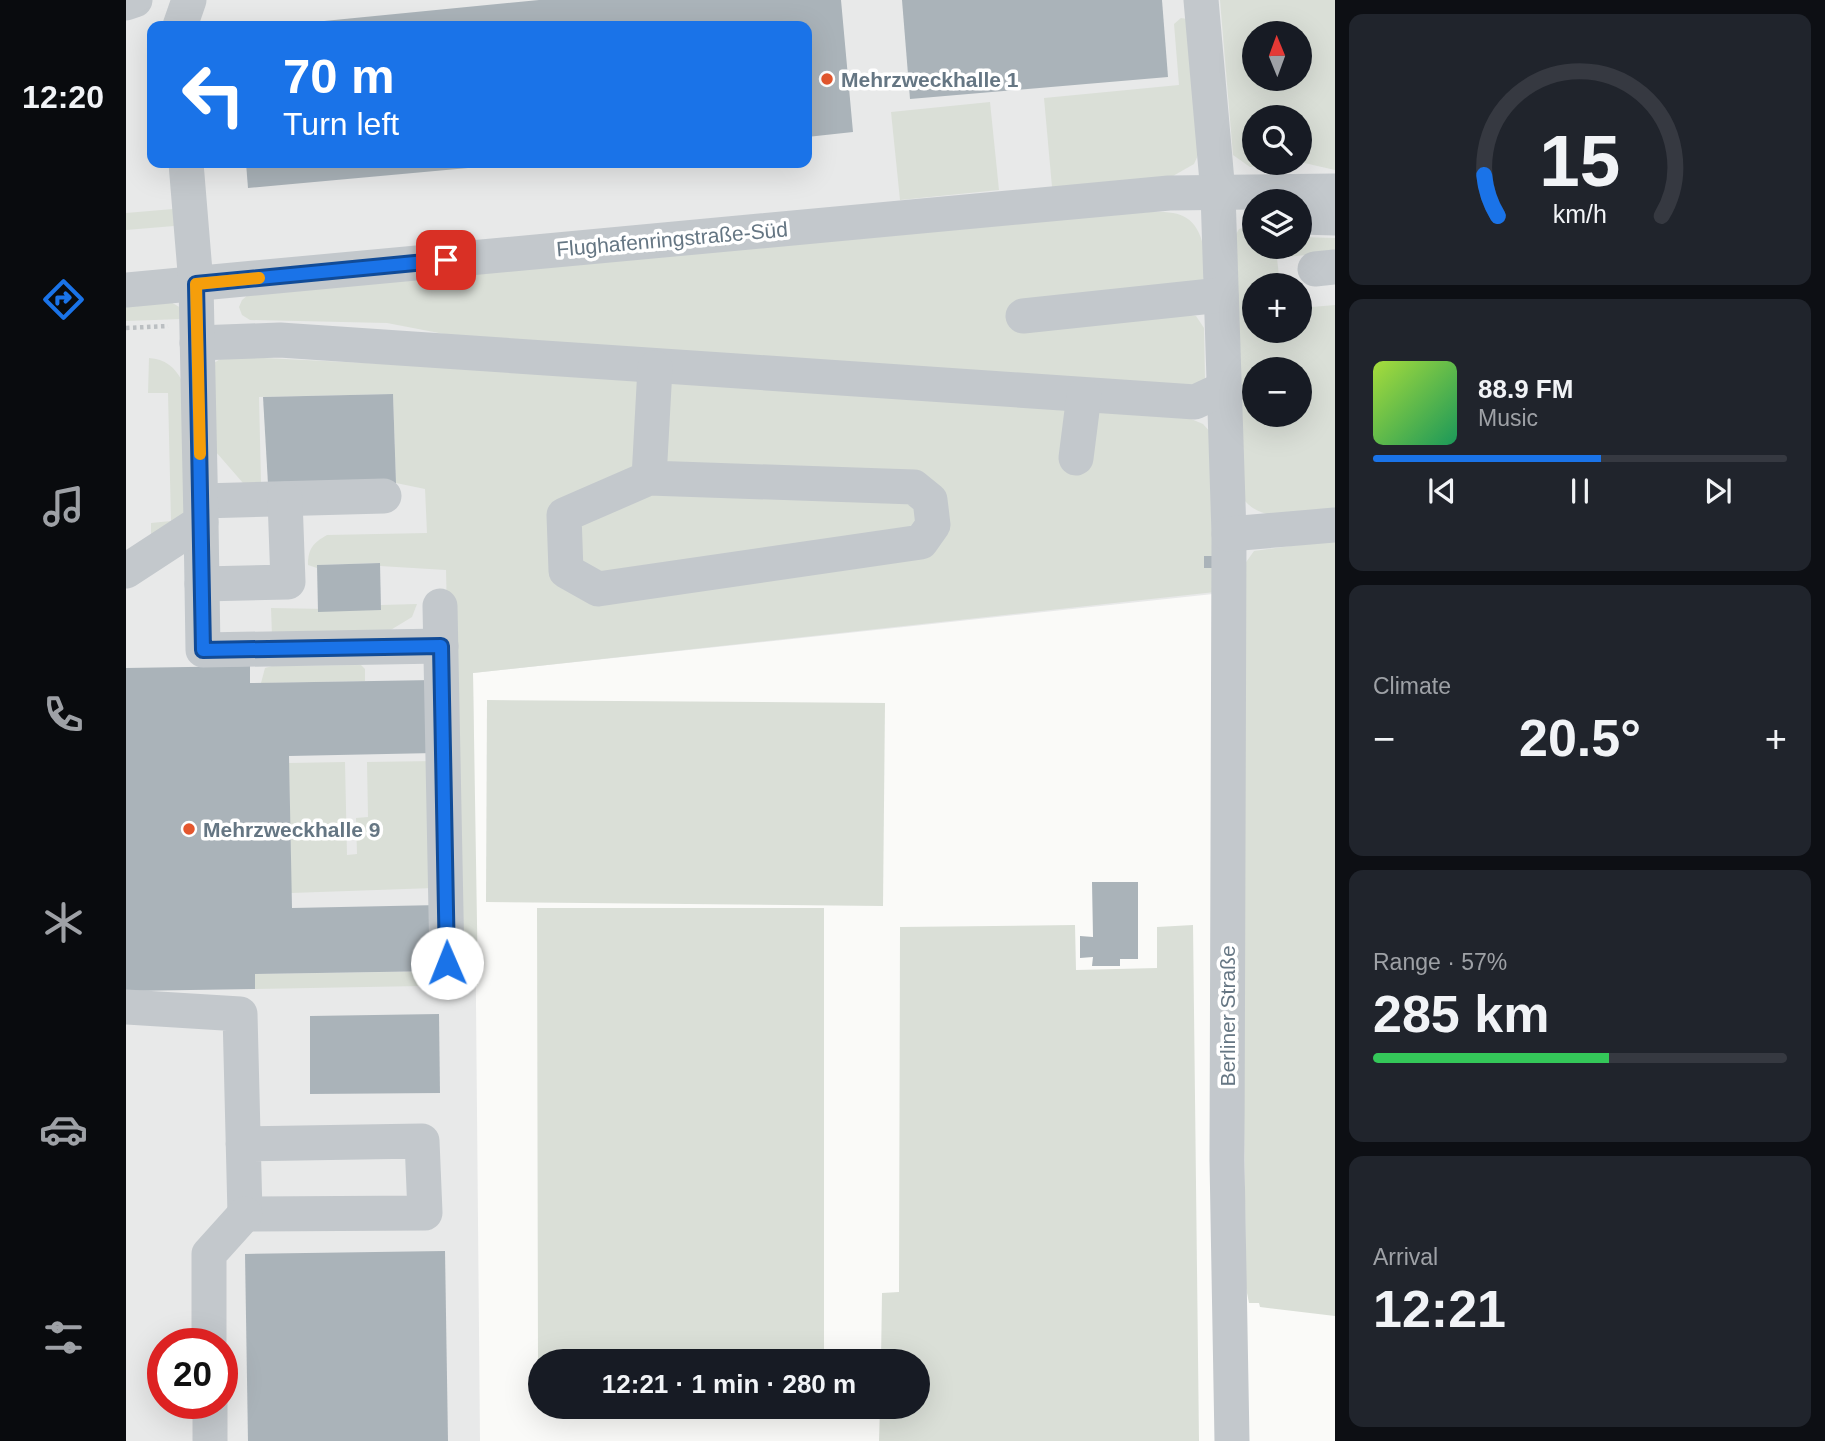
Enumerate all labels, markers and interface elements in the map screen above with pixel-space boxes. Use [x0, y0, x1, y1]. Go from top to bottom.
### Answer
north arrow [1242, 21, 1312, 91]
map controls [1242, 21, 1312, 427]
icon: left [168, 49, 259, 140]
text: 70 m [283, 49, 395, 103]
place label: Mehrzweckhalle 1 [841, 68, 1019, 91]
marker: Mehrzweckhalle 1 [819, 71, 835, 87]
text: 12:20 [22, 79, 104, 115]
button: search [1242, 105, 1312, 175]
text: Turn left [283, 106, 399, 142]
text: 15 [1540, 120, 1620, 201]
button: layers [1242, 189, 1312, 259]
text: km/h [1553, 200, 1607, 228]
street label: Flughafenringstraße-Süd [555, 217, 789, 261]
pin [416, 230, 476, 290]
icon: arrive [427, 241, 465, 279]
button: + [1242, 273, 1312, 343]
icon: directions [39, 275, 88, 324]
button: − [1242, 357, 1312, 427]
text: 88.9 FM [1478, 374, 1573, 404]
text: Music [1478, 405, 1538, 431]
icon: previous [1423, 472, 1461, 510]
icon: pause [1561, 472, 1599, 510]
icon: next [1699, 472, 1737, 510]
icon: music [39, 482, 88, 531]
text: Climate [1373, 673, 1451, 699]
icon: phone [39, 690, 88, 739]
text: 20.5° [1519, 709, 1641, 767]
text: − [1373, 718, 1395, 760]
text: + [1765, 718, 1787, 760]
place label: Mehrzweckhalle 9 [203, 818, 380, 841]
marker: Mehrzweckhalle 9 [181, 821, 197, 837]
icon: climate [39, 898, 88, 947]
position arrow [410, 926, 484, 1000]
street label: Berliner Straße [1216, 945, 1239, 1087]
text: Range · 57% [1373, 949, 1507, 975]
text: 285 km [1373, 985, 1549, 1043]
icon: car [39, 1105, 88, 1154]
text: Arrival [1373, 1244, 1438, 1270]
text: 12:21 [1373, 1280, 1506, 1338]
icon: filters [39, 1313, 88, 1362]
speed limit sign: 20 [147, 1328, 238, 1419]
text: 12:21 · 1 min · 280 m [602, 1369, 856, 1399]

